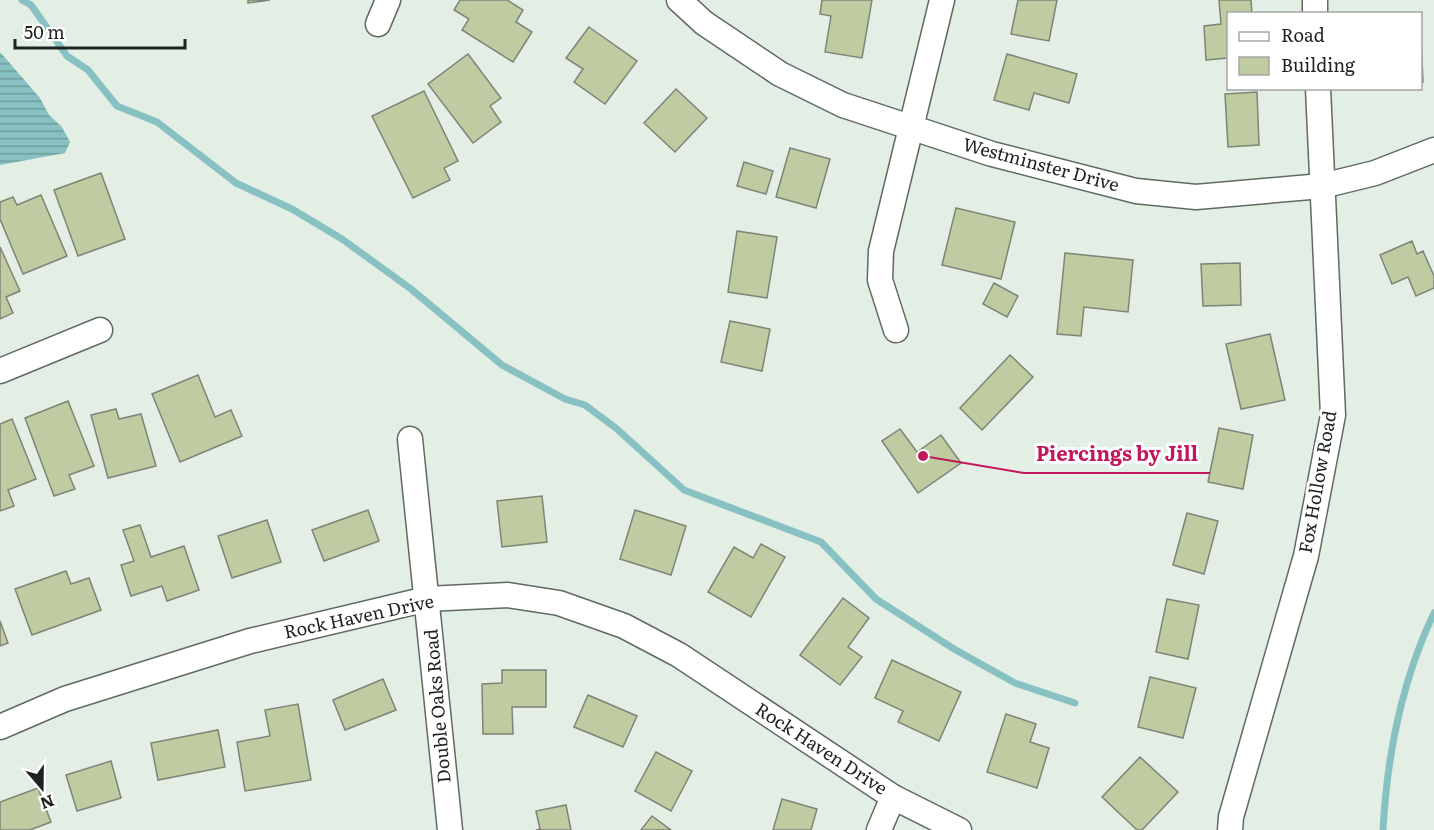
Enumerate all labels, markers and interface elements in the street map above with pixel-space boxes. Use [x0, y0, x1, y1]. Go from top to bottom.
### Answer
scale bar [15, 12, 184, 50]
legend [1227, 12, 1422, 90]
text: 50 m [24, 18, 65, 45]
text: Road [1281, 21, 1325, 48]
text: Building [1281, 51, 1356, 78]
street label: Westminster Drive [960, 130, 1123, 197]
street label: Fox Hollow Road [1291, 408, 1342, 555]
callout: Piercings by Jill [1024, 435, 1210, 473]
text: Piercings by Jill [1036, 437, 1198, 467]
street label: Rock Haven Drive [281, 586, 436, 645]
street label: Double Oaks Road [416, 628, 457, 784]
street label: Rock Haven Drive [750, 695, 893, 801]
north arrow [12, 758, 72, 818]
text: N [37, 789, 58, 817]

